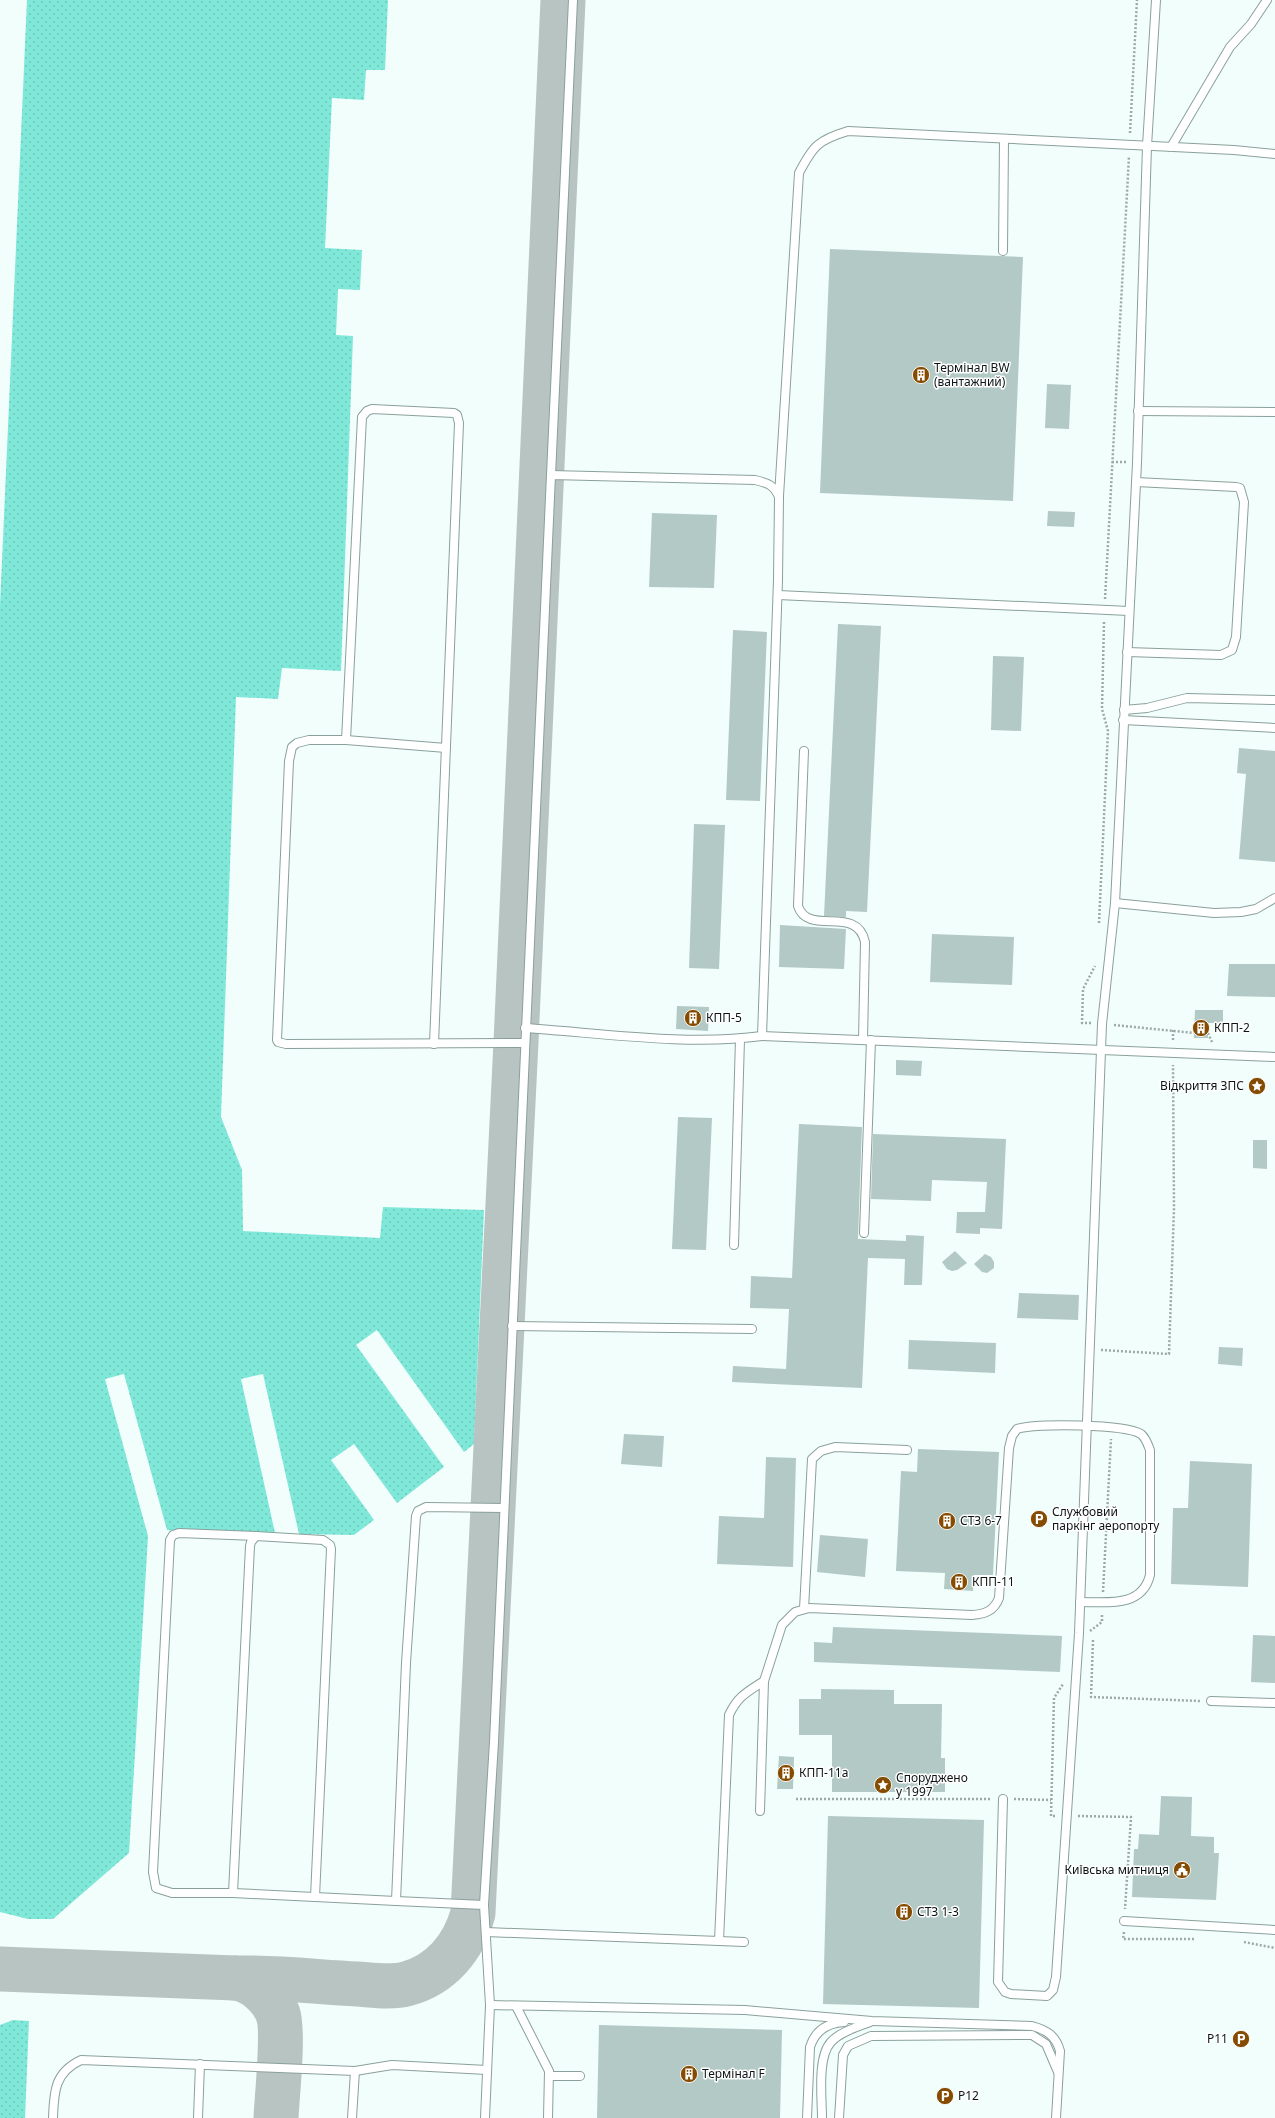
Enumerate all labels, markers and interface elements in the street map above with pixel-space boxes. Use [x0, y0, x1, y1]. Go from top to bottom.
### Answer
place label: Термінал BW (вантажний) [934, 359, 1010, 390]
building icon: Термінал BW (вантажний) [911, 365, 931, 385]
building icon: КПП-5 [683, 1008, 703, 1028]
place label: КПП-5 [706, 1009, 742, 1026]
building icon: КПП-2 [1191, 1018, 1211, 1038]
place label: КПП-2 [1214, 1019, 1250, 1036]
place icon: Відкриття ЗПС [1247, 1076, 1267, 1096]
place label: Відкриття ЗПС [1160, 1077, 1244, 1094]
place label: Службовий паркінг аеропорту [1052, 1503, 1160, 1534]
parking icon: Службовий паркінг аеропорту [1029, 1509, 1049, 1529]
building icon: СТЗ 6-7 [937, 1511, 957, 1531]
place label: СТЗ 6-7 [960, 1512, 1002, 1529]
building icon: КПП-11 [949, 1572, 969, 1592]
place label: КПП-11 [972, 1573, 1015, 1590]
building icon: КПП-11а [776, 1763, 796, 1783]
place label: КПП-11а [799, 1764, 848, 1781]
place label: Споруджено у 1997 [896, 1769, 968, 1800]
place icon: Споруджено у 1997 [873, 1775, 893, 1795]
public building icon: Київська митниця [1172, 1860, 1192, 1880]
place label: Київська митниця [1064, 1861, 1169, 1878]
building icon: СТЗ 1-3 [894, 1902, 914, 1922]
place label: СТЗ 1-3 [917, 1903, 959, 1920]
parking icon: P11 [1231, 2029, 1251, 2049]
place label: P11 [1207, 2030, 1228, 2047]
building icon: Термінал F [679, 2064, 699, 2084]
place label: Термінал F [702, 2065, 765, 2082]
parking icon: P12 [935, 2086, 955, 2106]
place label: P12 [958, 2087, 979, 2104]

